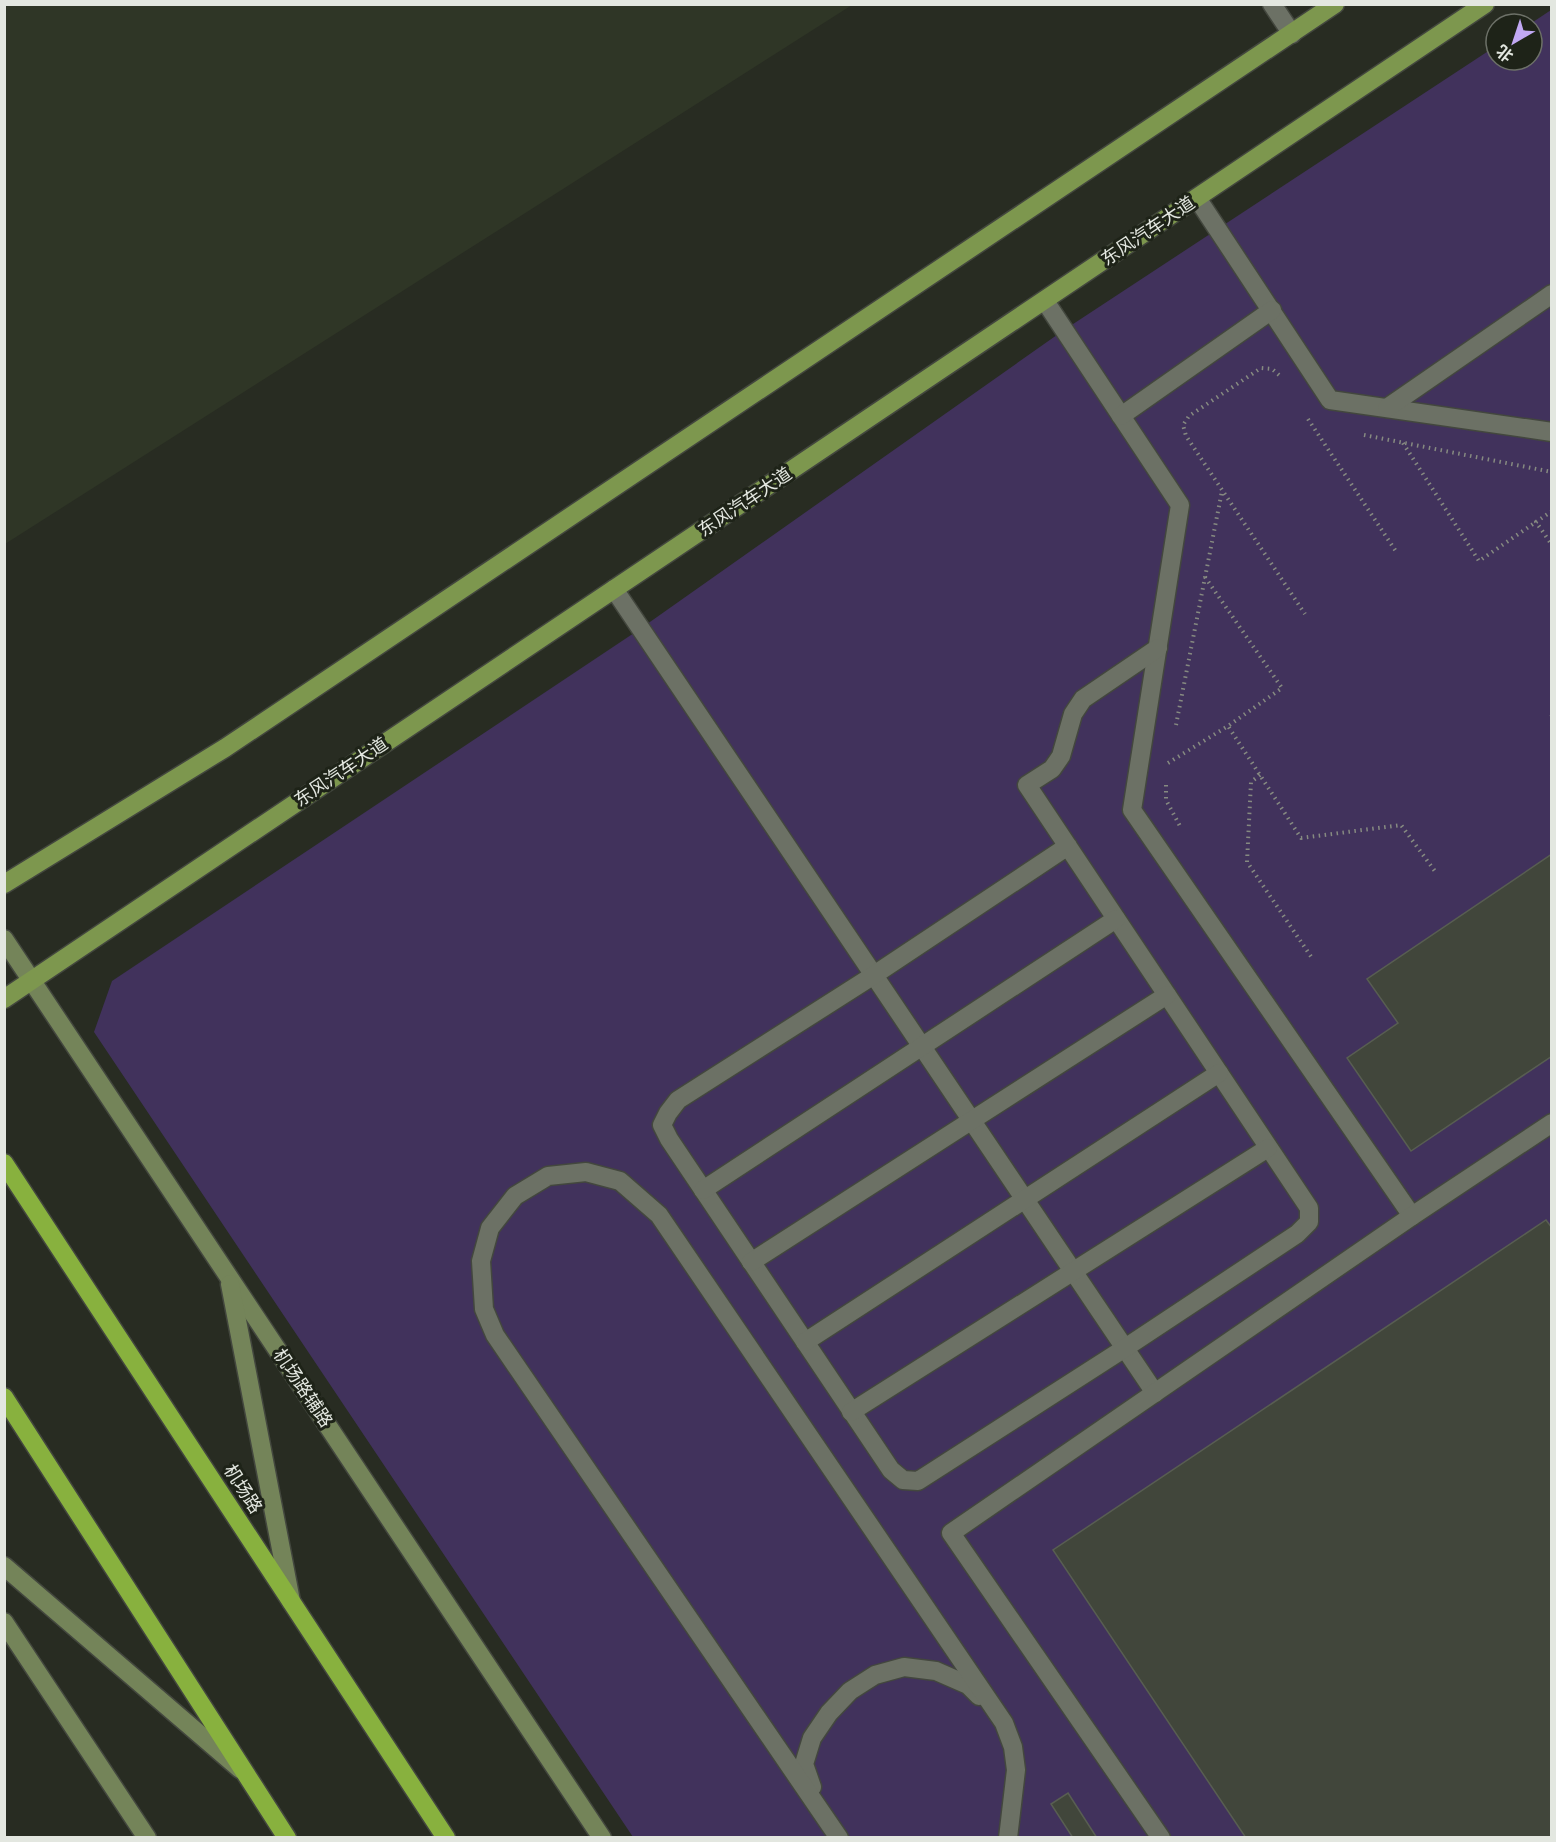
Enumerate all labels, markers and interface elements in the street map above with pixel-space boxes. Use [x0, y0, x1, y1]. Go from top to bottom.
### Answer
north arrow [1484, 12, 1544, 72]
text: 北 [1491, 40, 1518, 67]
street label: 东风汽车大道 [1096, 190, 1199, 270]
street label: 东风汽车大道 [693, 461, 796, 541]
street label: 东风汽车大道 [289, 731, 392, 811]
street label: 机场路辅路 [269, 1343, 339, 1431]
street label: 机场路 [219, 1459, 269, 1518]

